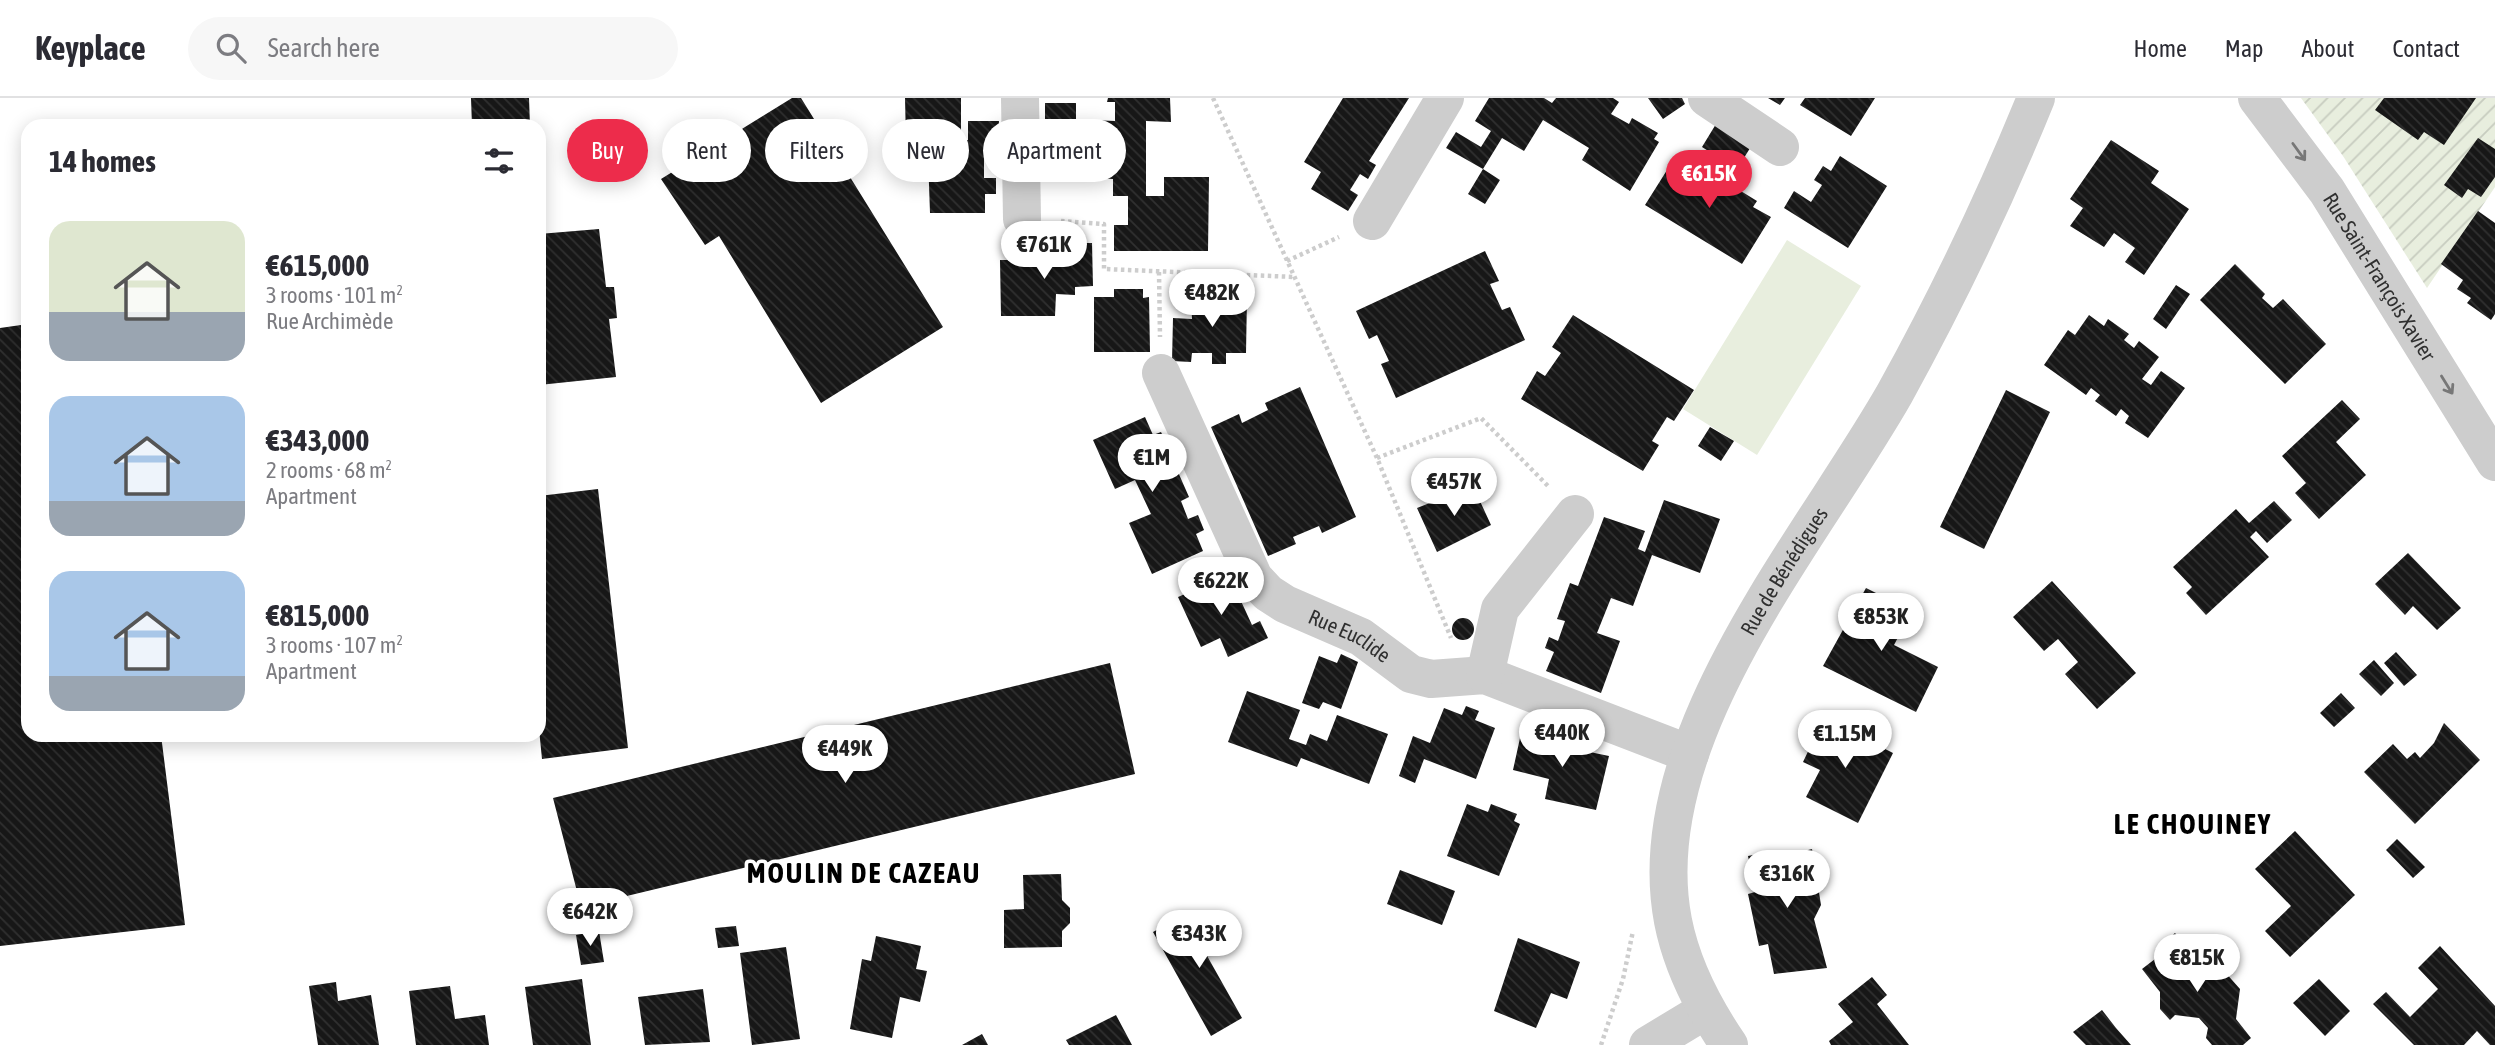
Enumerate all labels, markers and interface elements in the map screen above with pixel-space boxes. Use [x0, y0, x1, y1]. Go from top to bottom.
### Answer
search box [188, 17, 678, 80]
text: Keyplace [35, 29, 146, 67]
icon: search [212, 29, 250, 67]
text: Search here [268, 33, 380, 63]
text: Home [2133, 35, 2187, 62]
text: Map [2225, 35, 2263, 62]
text: About [2301, 35, 2354, 62]
text: Contact [2392, 35, 2460, 62]
chip: Buy [567, 119, 648, 182]
chip: Rent [662, 119, 751, 182]
chip: Filters [765, 119, 868, 182]
chip: New [882, 119, 969, 182]
chip: Apartment [983, 119, 1126, 182]
icon: filters [480, 142, 518, 180]
one-way arrow [2292, 142, 2306, 161]
text: 14 homes [49, 144, 156, 178]
pin: €615K [1660, 150, 1758, 210]
text: €615K [1682, 160, 1736, 186]
street label: Rue Saint-François Xavier [2319, 188, 2441, 366]
pin: €761K [995, 222, 1093, 281]
text: €761K [1017, 231, 1071, 257]
text: €615,000 [266, 248, 369, 282]
icon: home [105, 249, 189, 333]
pin: €482K [1163, 270, 1261, 329]
text: €482K [1185, 279, 1239, 305]
text: 3 rooms · 101 m² [266, 282, 403, 308]
text: Rue Archimède [266, 308, 393, 334]
one-way arrow [2441, 375, 2455, 395]
text: €343,000 [266, 423, 369, 457]
icon: home [105, 424, 189, 508]
pin: €1M [1118, 434, 1186, 494]
text: €1M [1134, 444, 1170, 470]
text: 2 rooms · 68 m² [266, 457, 392, 483]
pin: €457K [1405, 458, 1503, 518]
text: €457K [1427, 468, 1481, 494]
text: Apartment [266, 483, 357, 509]
street label: Rue de Bénédigues [1735, 503, 1832, 639]
pin: €622K [1172, 558, 1270, 617]
text: €622K [1194, 567, 1248, 593]
pin: €853K [1832, 594, 1930, 653]
text: €815,000 [266, 598, 369, 632]
icon: home [105, 599, 189, 683]
text: €853K [1854, 603, 1908, 629]
street label: Rue Euclide [1305, 604, 1396, 667]
text: 3 rooms · 107 m² [266, 632, 403, 658]
text: Apartment [266, 658, 357, 684]
pin: €440K [1513, 710, 1611, 769]
pin: €1.15M [1788, 710, 1902, 770]
text: €440K [1535, 719, 1589, 745]
text: €1.15M [1814, 720, 1876, 746]
pin: €449K [796, 726, 894, 785]
text: €449K [818, 735, 872, 761]
district label: LE CHOUINEY [2114, 808, 2272, 840]
pin: €316K [1738, 850, 1836, 910]
district label: MOULIN DE CAZEAU [747, 857, 981, 889]
text: €316K [1760, 860, 1814, 886]
pin: €642K [541, 888, 639, 948]
text: €642K [563, 898, 617, 924]
pin: €343K [1150, 910, 1248, 970]
text: €343K [1172, 920, 1226, 946]
pin: €815K [2148, 934, 2246, 994]
text: €815K [2170, 944, 2224, 970]

